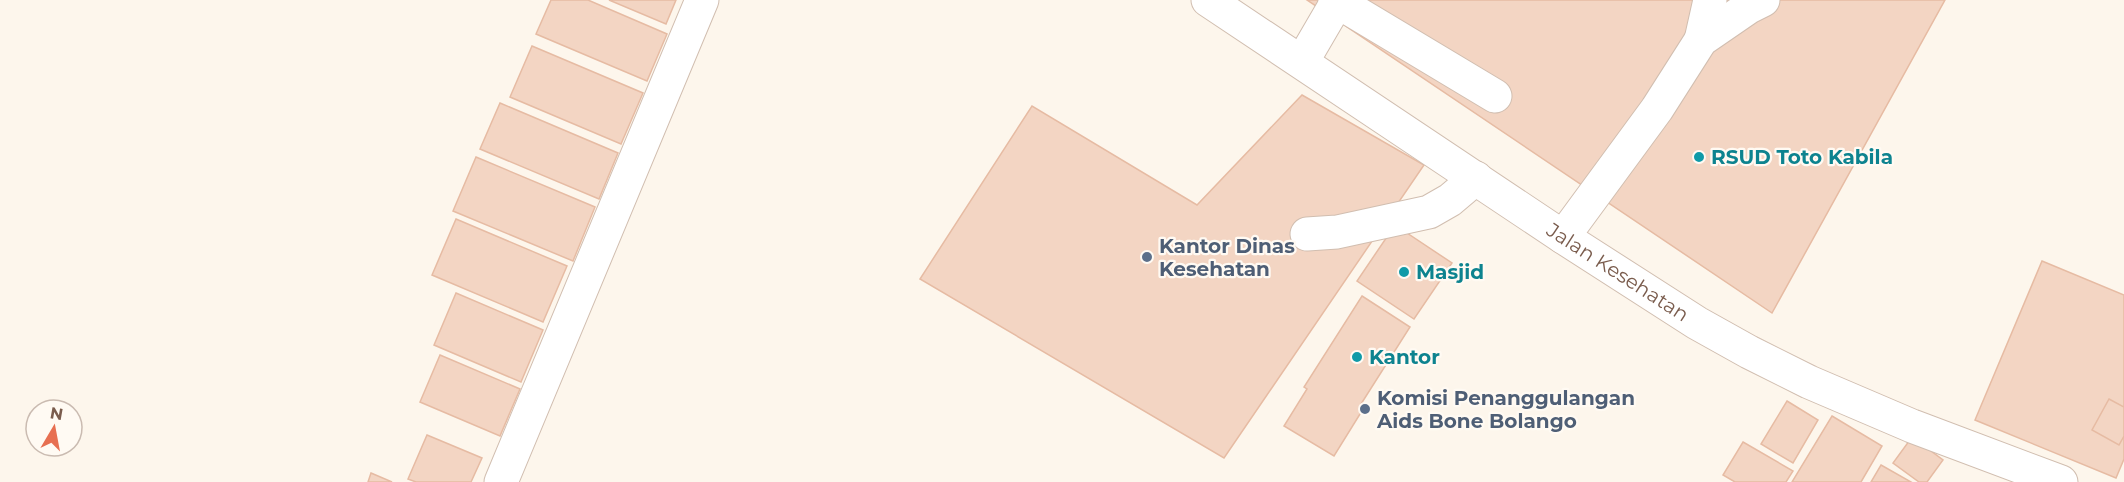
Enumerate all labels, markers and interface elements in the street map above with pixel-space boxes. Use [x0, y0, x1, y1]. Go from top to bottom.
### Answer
place label: RSUD Toto Kabila [1711, 145, 1893, 169]
marker: RSUD Toto Kabila [1692, 150, 1706, 164]
street label: Jalan Kesehatan [1542, 217, 1693, 327]
place label: Kantor Dinas Kesehatan [1159, 234, 1295, 281]
marker: Kantor Dinas Kesehatan [1140, 250, 1154, 264]
place label: Masjid [1416, 260, 1484, 284]
marker: Masjid [1397, 265, 1411, 279]
place label: Kantor [1369, 345, 1440, 369]
marker: Kantor [1350, 350, 1364, 364]
place label: Komisi Penanggulangan Aids Bone Bolango [1376, 386, 1635, 433]
north arrow [24, 398, 84, 458]
marker: Komisi Penanggulangan Aids Bone Bolango [1358, 402, 1372, 416]
text: N [48, 403, 65, 424]

